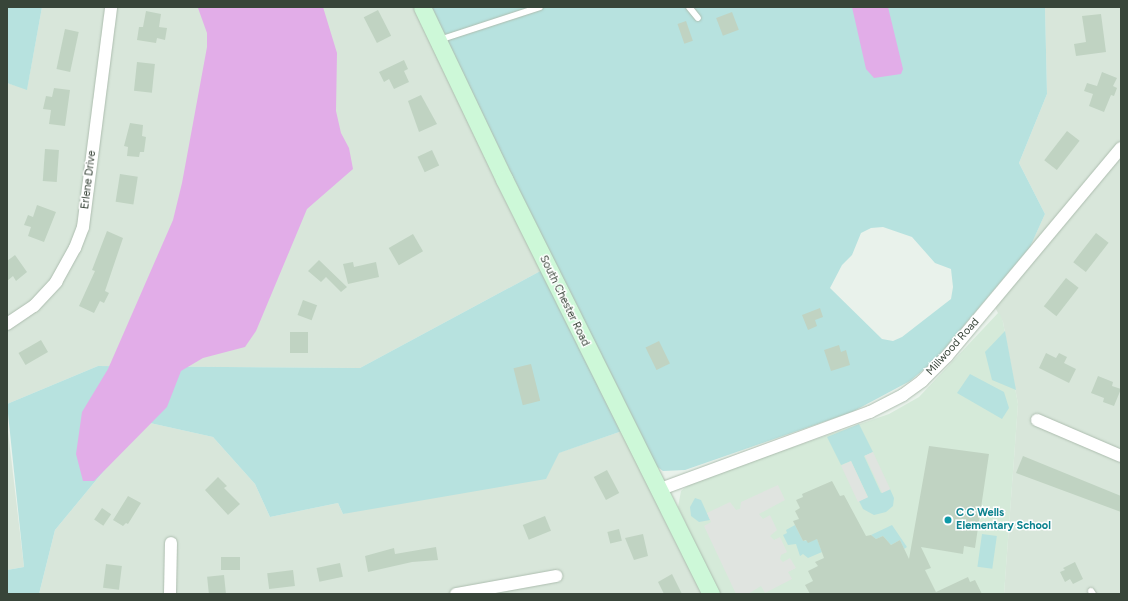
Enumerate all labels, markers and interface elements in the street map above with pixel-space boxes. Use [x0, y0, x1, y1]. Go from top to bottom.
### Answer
street label: Erlene Drive [79, 150, 99, 210]
street label: South Chester Road [536, 253, 592, 349]
street label: Millwood Road [924, 316, 982, 378]
place label: C C Wells Elementary School [956, 507, 1051, 533]
marker: C C Wells Elementary School [943, 515, 953, 525]

